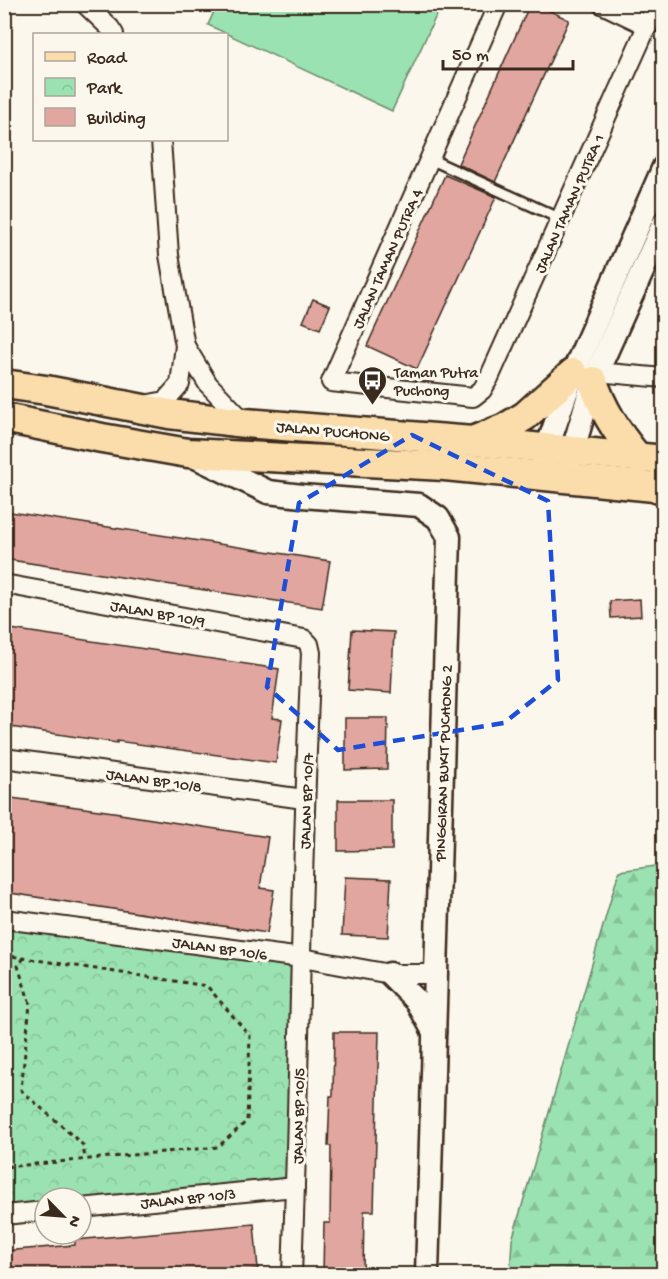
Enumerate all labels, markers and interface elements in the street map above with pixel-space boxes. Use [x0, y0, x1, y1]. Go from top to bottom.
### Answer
legend [33, 33, 228, 141]
scale bar [443, 33, 574, 71]
text: 50 m [452, 46, 489, 67]
text: Road [87, 49, 128, 70]
text: Park [86, 79, 123, 100]
text: Building [86, 109, 146, 130]
street label: JALAN TAMAN PUTRA 1 [532, 132, 610, 277]
street label: JALAN TAMAN PUTRA 4 [350, 186, 429, 332]
bus stop icon: Taman Putra Puchong [357, 364, 389, 406]
place label: Taman Putra Puchong [393, 365, 479, 402]
street label: JALAN PUCHONG [275, 419, 391, 448]
street label: JALAN BP 10/9 [109, 598, 206, 633]
street label: PINGGIRAN BUKIT PUCHONG 2 [433, 664, 458, 863]
street label: JALAN BP 10/7 [297, 752, 320, 849]
street label: JALAN BP 10/8 [104, 766, 203, 799]
street label: JALAN BP 10/6 [171, 934, 269, 967]
street label: JALAN BP 10/5 [290, 1068, 311, 1164]
north arrow [33, 1186, 93, 1246]
street label: JALAN BP 10/3 [140, 1186, 237, 1215]
text: N [62, 1212, 84, 1230]

